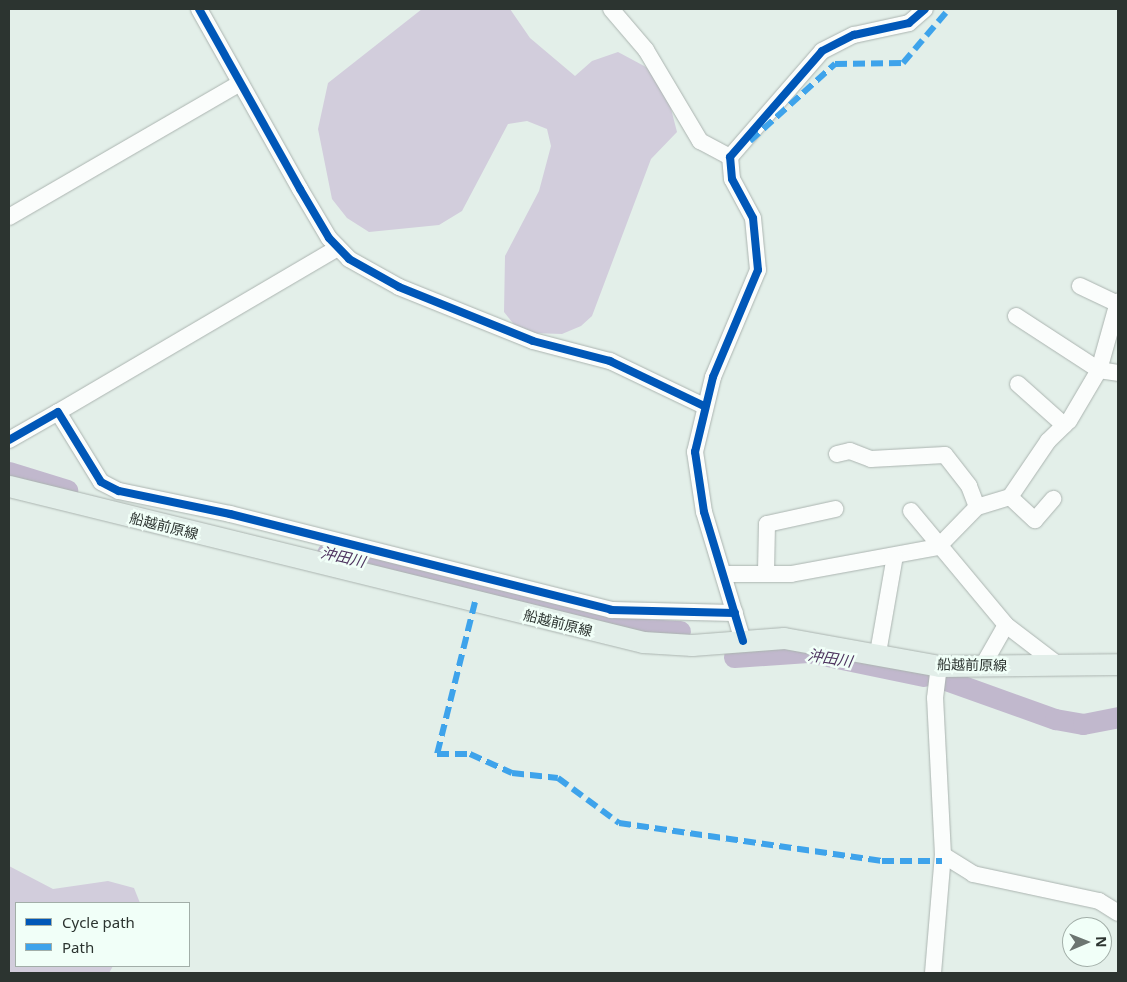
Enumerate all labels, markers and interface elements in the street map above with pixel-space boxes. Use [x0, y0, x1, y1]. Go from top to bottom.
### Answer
street label: 船越前原線 [128, 509, 200, 543]
water label: 沖田川 [319, 543, 367, 571]
street label: 船越前原線 [522, 606, 594, 640]
water label: 沖田川 [806, 646, 854, 670]
street label: 船越前原線 [937, 656, 1007, 674]
legend [15, 902, 190, 967]
text: Cycle path [62, 912, 135, 932]
north arrow [1062, 917, 1112, 967]
text: N [1092, 936, 1111, 948]
text: Path [62, 937, 94, 957]

